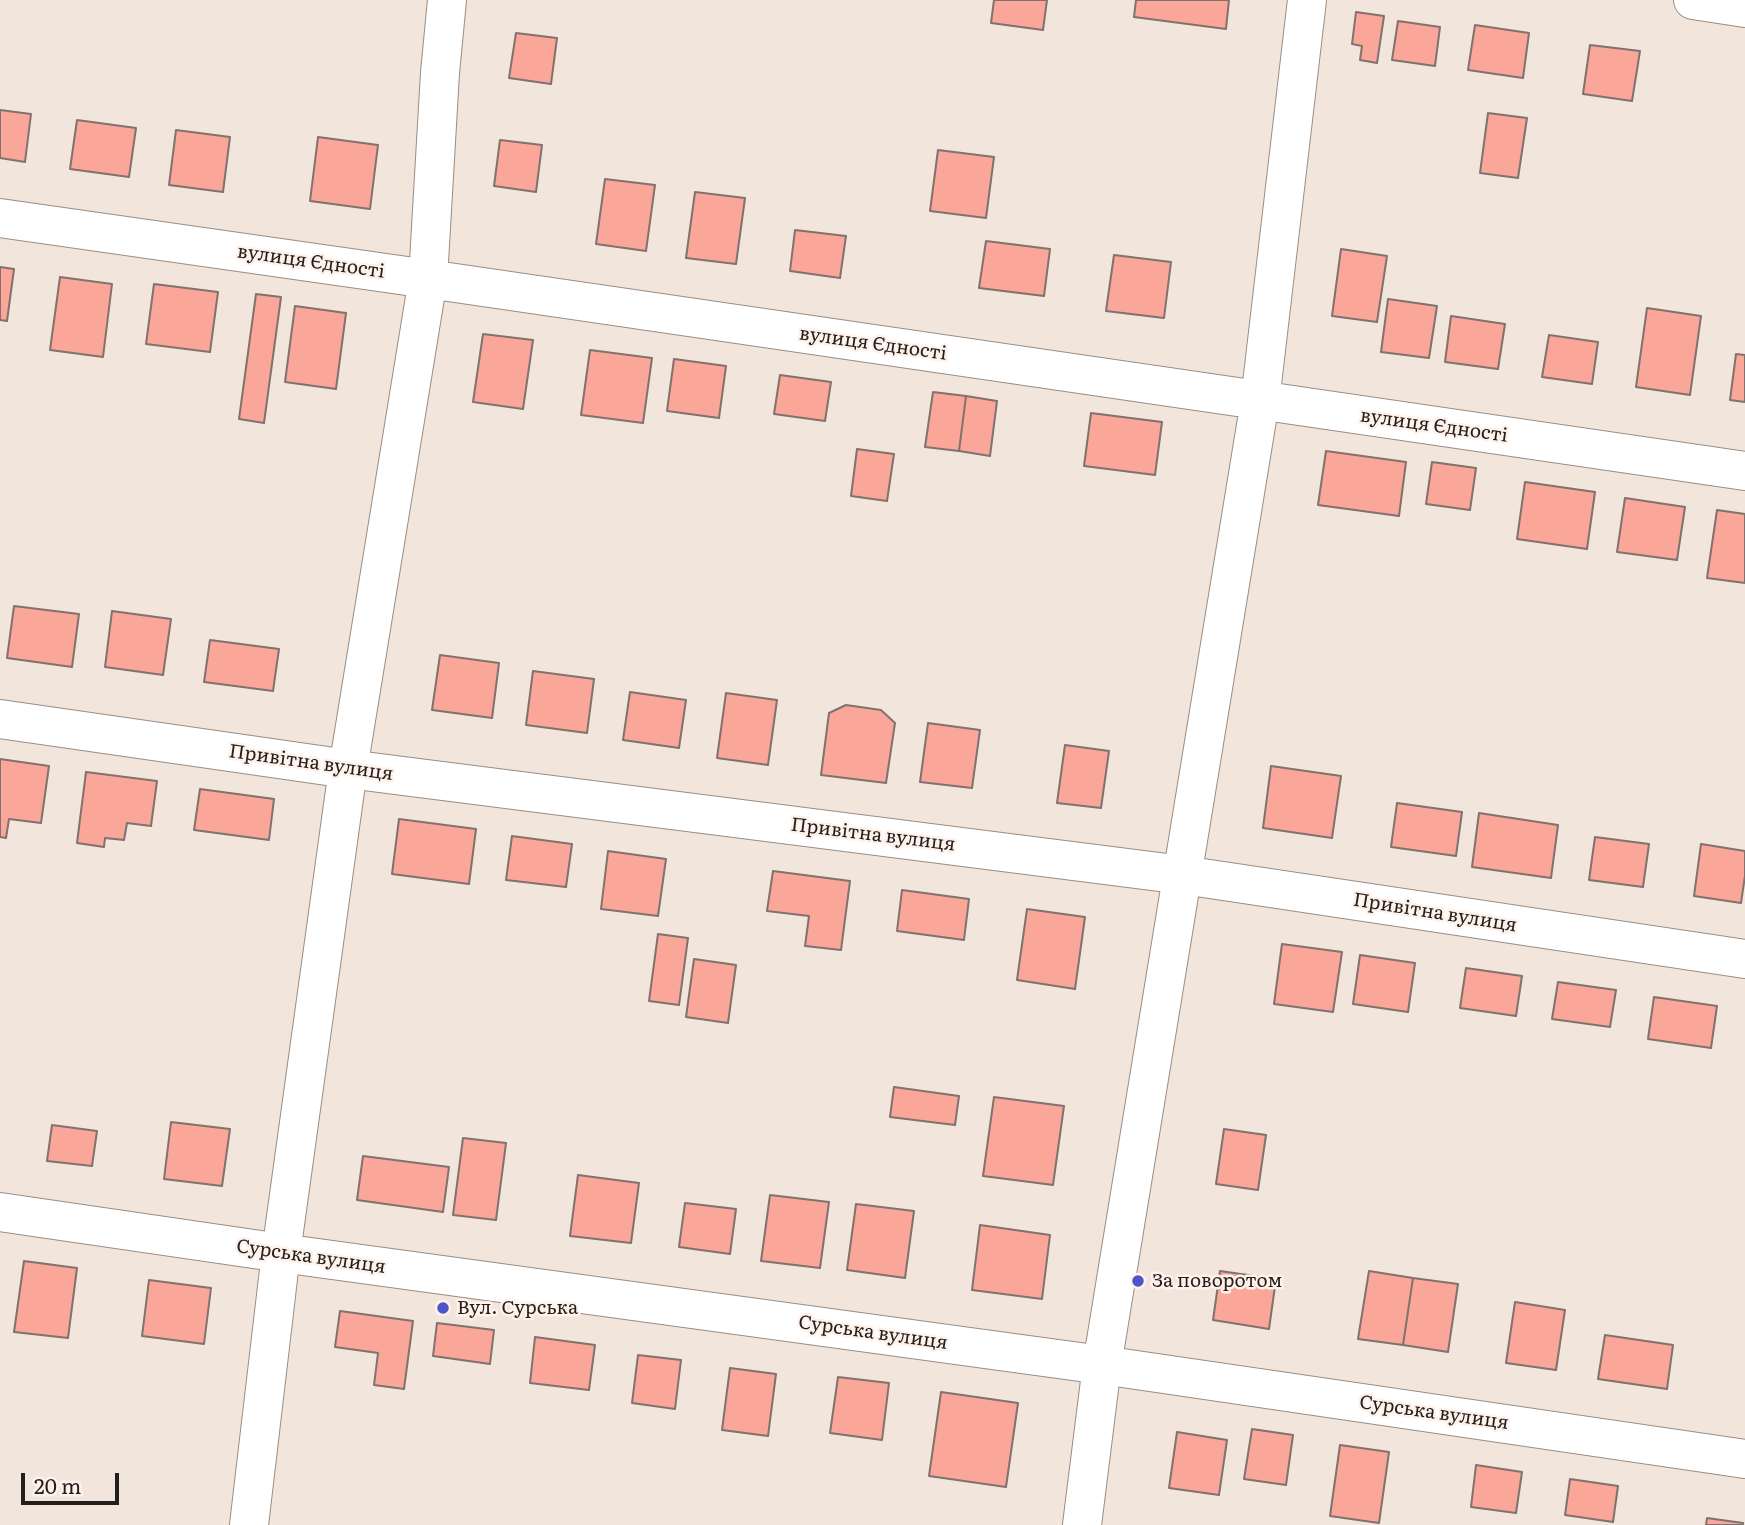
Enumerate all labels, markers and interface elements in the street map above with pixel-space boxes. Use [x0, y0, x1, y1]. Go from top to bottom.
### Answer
street label: вулиця Єдності [236, 240, 386, 284]
street label: вулиця Єдності [798, 322, 948, 366]
street label: вулиця Єдності [1359, 404, 1509, 448]
street label: Привітна вулиця [227, 740, 395, 786]
street label: Привітна вулиця [789, 814, 957, 856]
street label: Привітна вулиця [1351, 889, 1519, 937]
street label: Сурська вулиця [235, 1235, 387, 1279]
place label: За поворотом [1152, 1270, 1282, 1292]
marker: За поворотом [1130, 1273, 1146, 1289]
place label: Вул. Сурська [457, 1297, 578, 1319]
marker: Вул. Сурська [435, 1300, 451, 1316]
street label: Сурська вулиця [797, 1311, 949, 1355]
street label: Сурська вулиця [1358, 1391, 1510, 1435]
scale bar [24, 1458, 122, 1502]
text: 20 m [34, 1469, 81, 1500]

